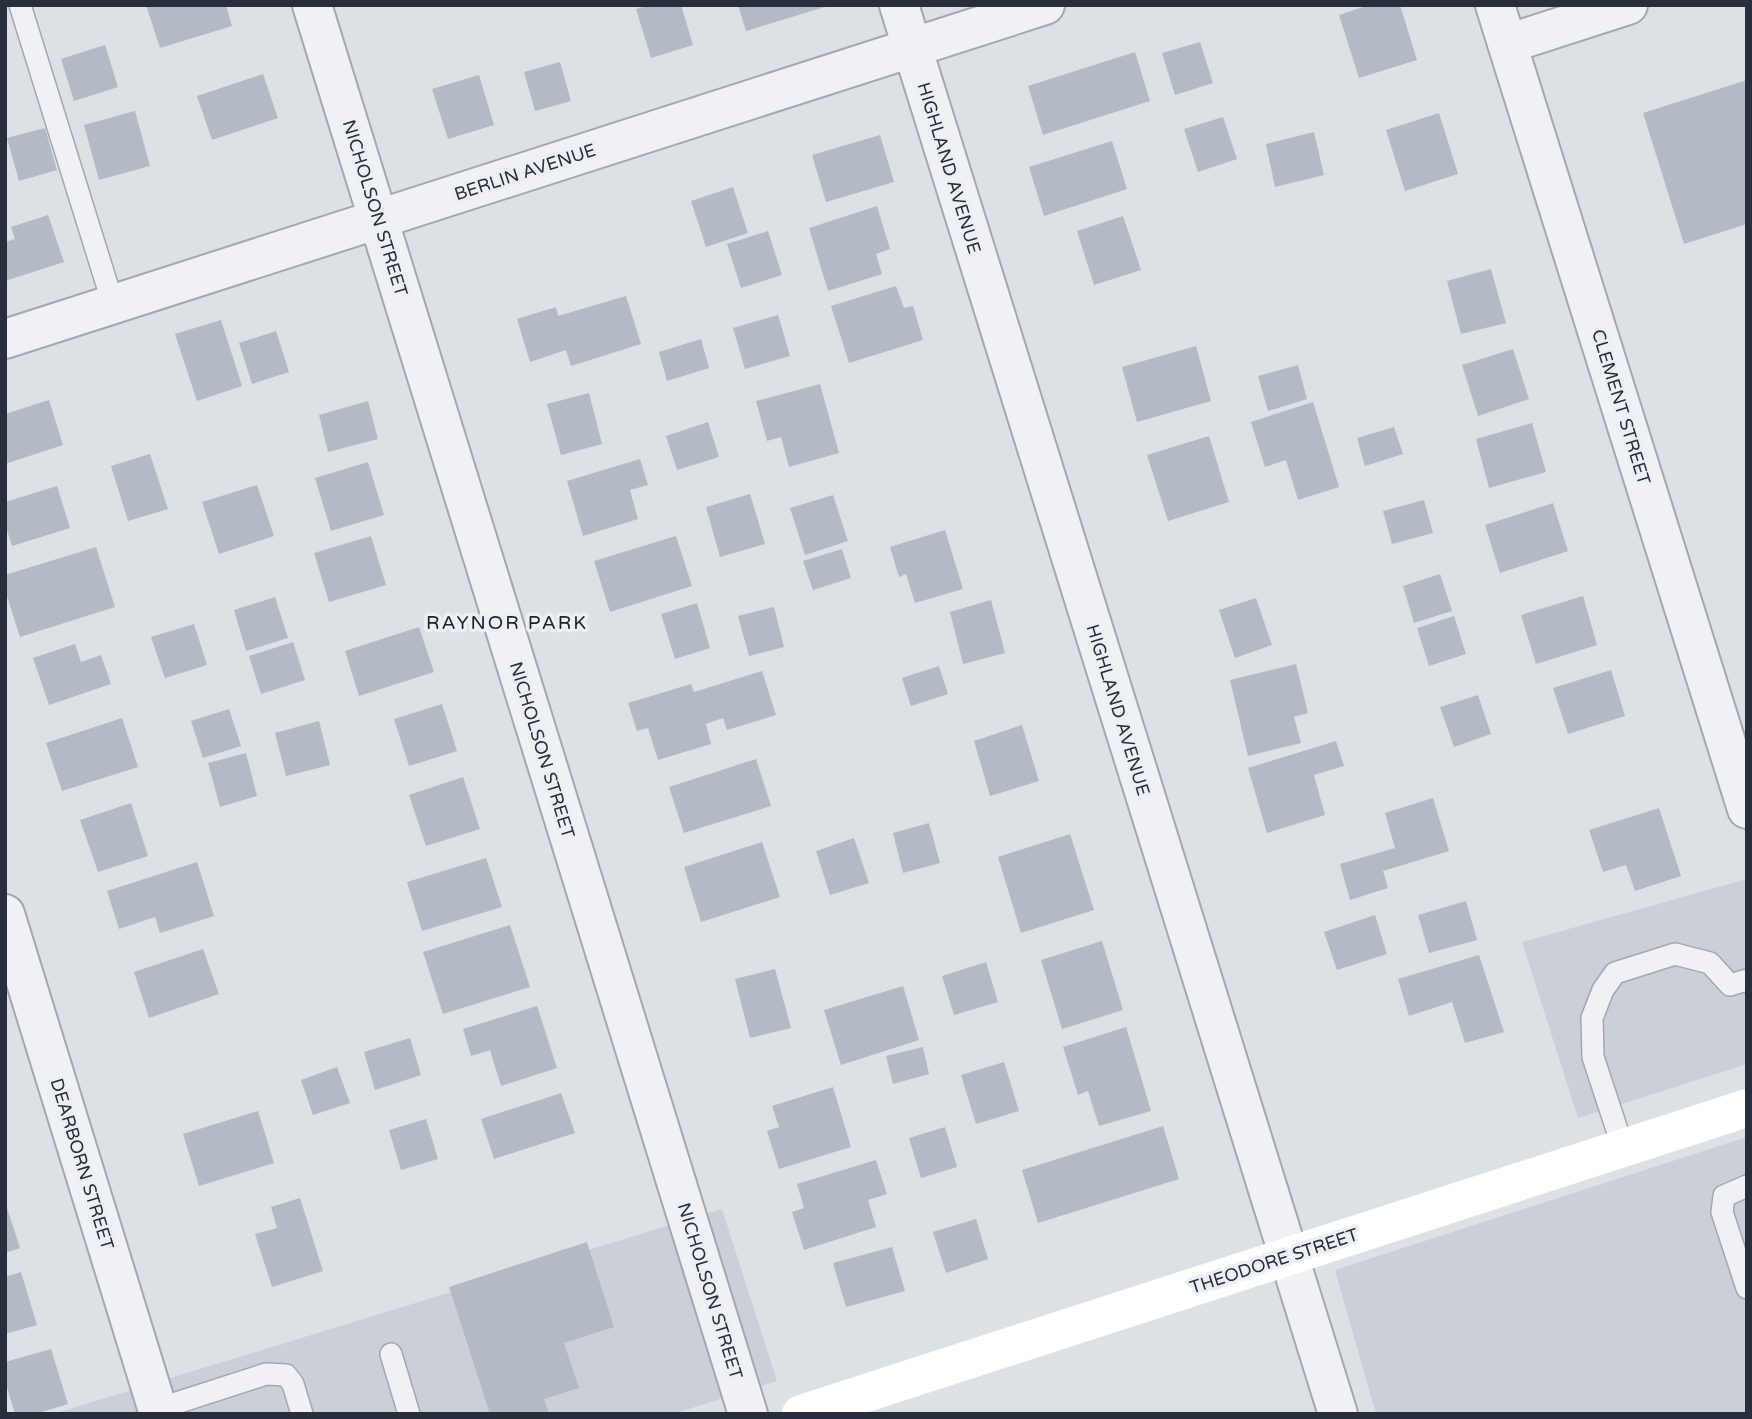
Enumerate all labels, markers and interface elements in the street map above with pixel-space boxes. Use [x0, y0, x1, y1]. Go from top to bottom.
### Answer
street label: HIGHLAND AVENUE [912, 80, 986, 256]
street label: NICHOLSON STREET [338, 117, 412, 299]
street label: BERLIN AVENUE [451, 139, 599, 205]
street label: CLEMENT STREET [1587, 327, 1655, 487]
district label: RAYNOR PARK [426, 612, 588, 634]
street label: HIGHLAND AVENUE [1081, 622, 1155, 798]
street label: NICHOLSON STREET [505, 659, 579, 841]
street label: DEARBORN STREET [45, 1075, 119, 1253]
street label: NICHOLSON STREET [673, 1200, 747, 1382]
street label: THEODORE STREET [1187, 1223, 1361, 1299]

